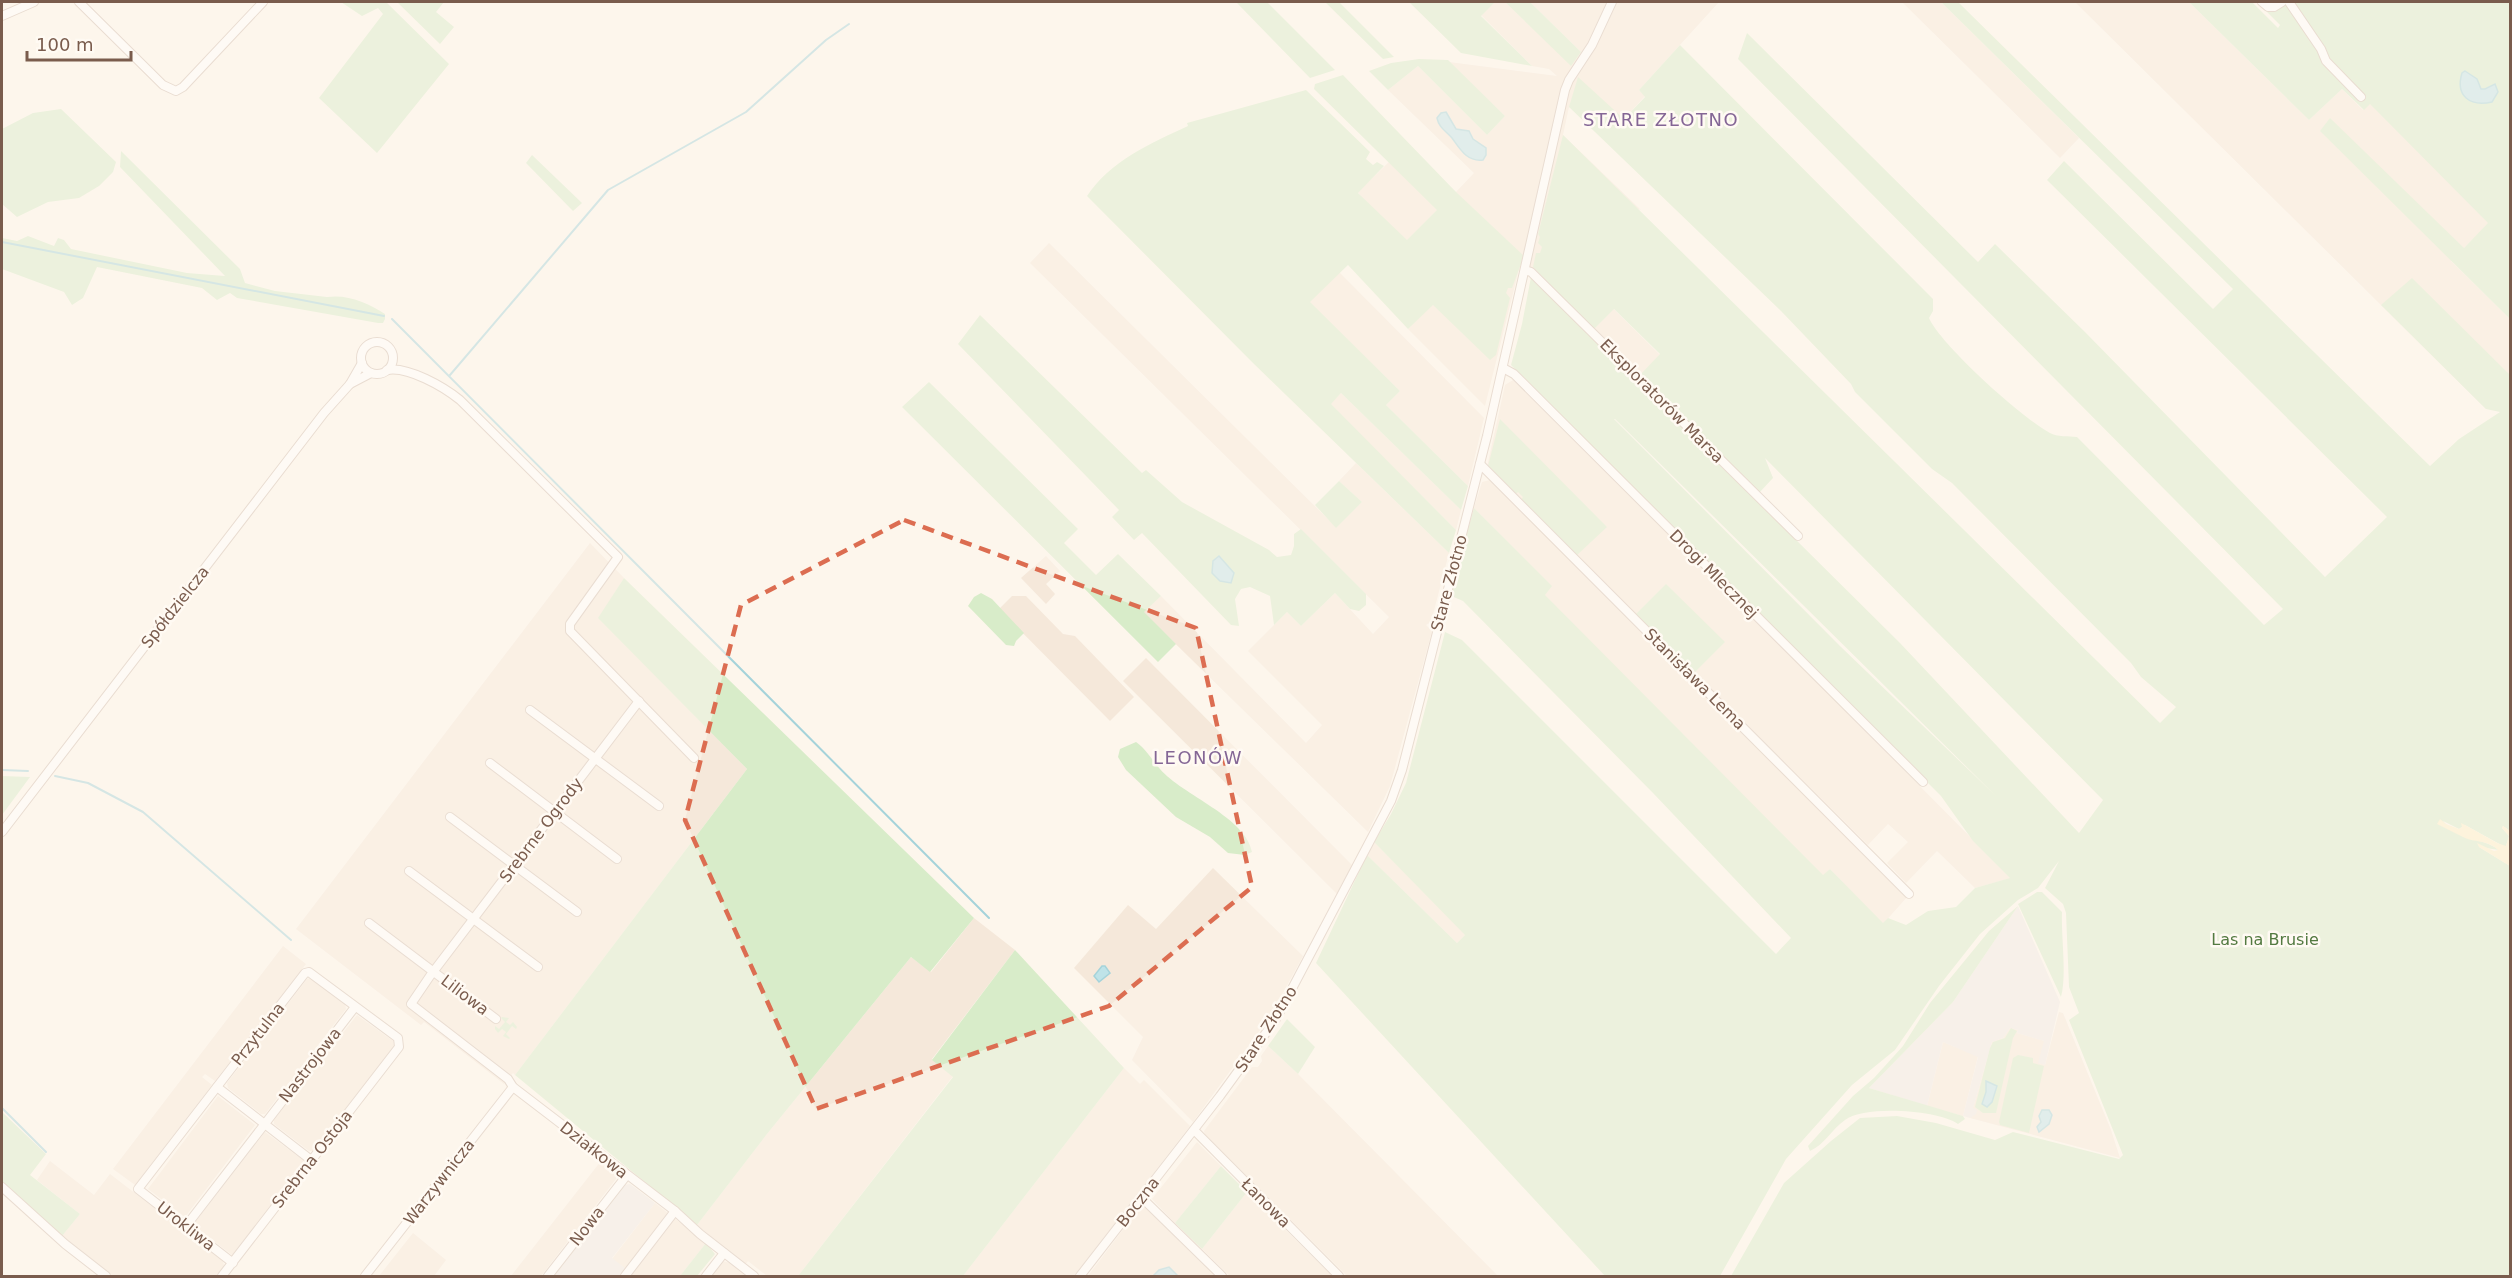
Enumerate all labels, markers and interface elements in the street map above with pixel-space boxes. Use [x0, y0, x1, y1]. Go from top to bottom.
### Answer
scale bar [27, 24, 130, 62]
text: 100 m [36, 34, 94, 55]
district label: STARE ZŁOTNO [1583, 109, 1739, 130]
street label: Eksploratorów Marsa [1596, 335, 1728, 467]
street label: Drogi Mlecznej [1666, 526, 1762, 622]
street label: Stare Złotno [1427, 533, 1471, 633]
street label: Spółdzielcza [137, 562, 213, 652]
street label: Stanisława Lema [1640, 624, 1750, 734]
district label: LEONÓW [1153, 747, 1243, 768]
street label: Srebrne Ogrody [495, 774, 587, 886]
park label: Las na Brusie [2211, 930, 2319, 949]
street label: Liliowa [437, 971, 493, 1019]
street label: Stare Złotno [1231, 982, 1301, 1076]
street label: Przytulna [228, 999, 288, 1069]
street label: Nastrojowa [275, 1024, 345, 1106]
street label: Srebrna Ostoja [268, 1106, 356, 1212]
street label: Działkowa [556, 1118, 632, 1182]
street label: Warzywnicza [400, 1135, 478, 1229]
street label: Boczna [1113, 1173, 1163, 1231]
street label: Łanowa [1237, 1174, 1295, 1232]
street label: Urokliwa [153, 1197, 219, 1255]
street label: Nowa [566, 1203, 608, 1249]

